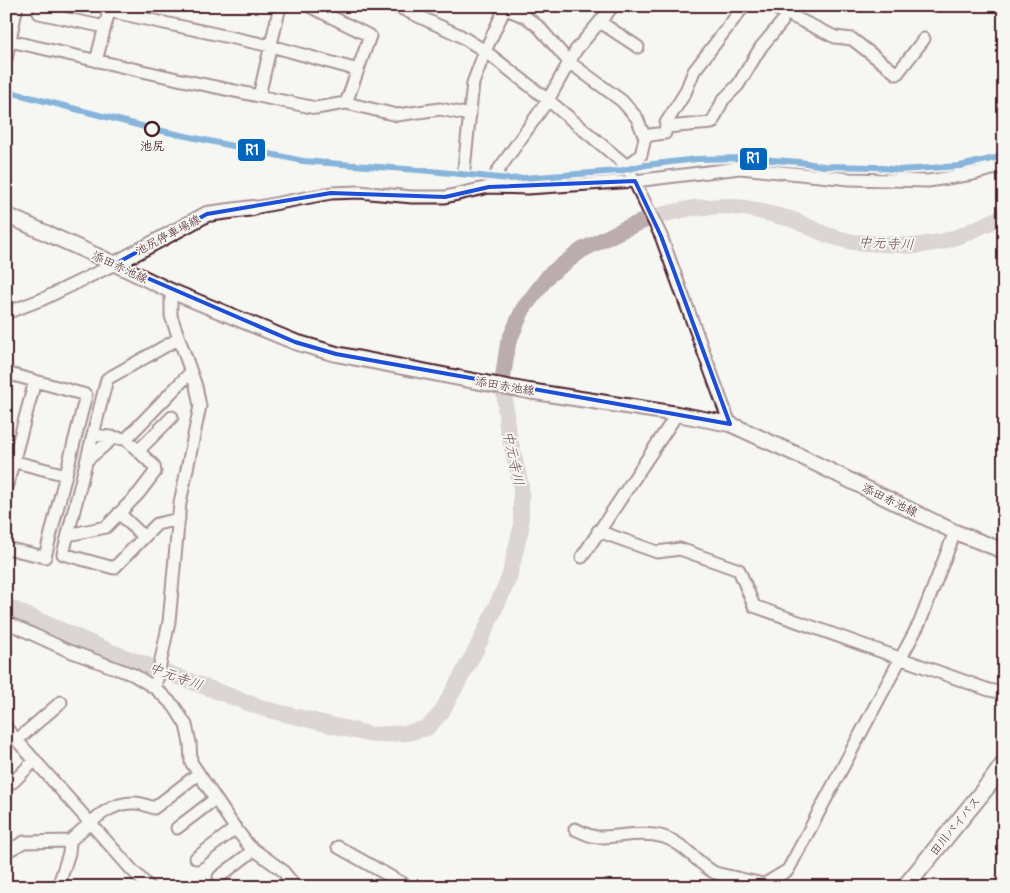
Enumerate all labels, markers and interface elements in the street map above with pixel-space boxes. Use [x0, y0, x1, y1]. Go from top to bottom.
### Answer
marker: 池尻 [144, 121, 160, 137]
line badge: R1 [237, 138, 266, 162]
place label: 池尻 [140, 139, 164, 154]
text: R1 [245, 142, 259, 159]
line badge: R1 [739, 147, 768, 171]
text: R1 [746, 150, 760, 167]
street label: 池尻停車場線 [133, 212, 204, 259]
water label: 中元寺川 [858, 234, 914, 253]
street label: 添田赤池線 [89, 248, 150, 287]
street label: 添田赤池線 [474, 374, 536, 399]
water label: 中元寺川 [499, 429, 528, 487]
street label: 添田赤池線 [860, 481, 920, 520]
water label: 中元寺川 [147, 659, 205, 694]
street label: 田川バイパス [927, 794, 984, 859]

